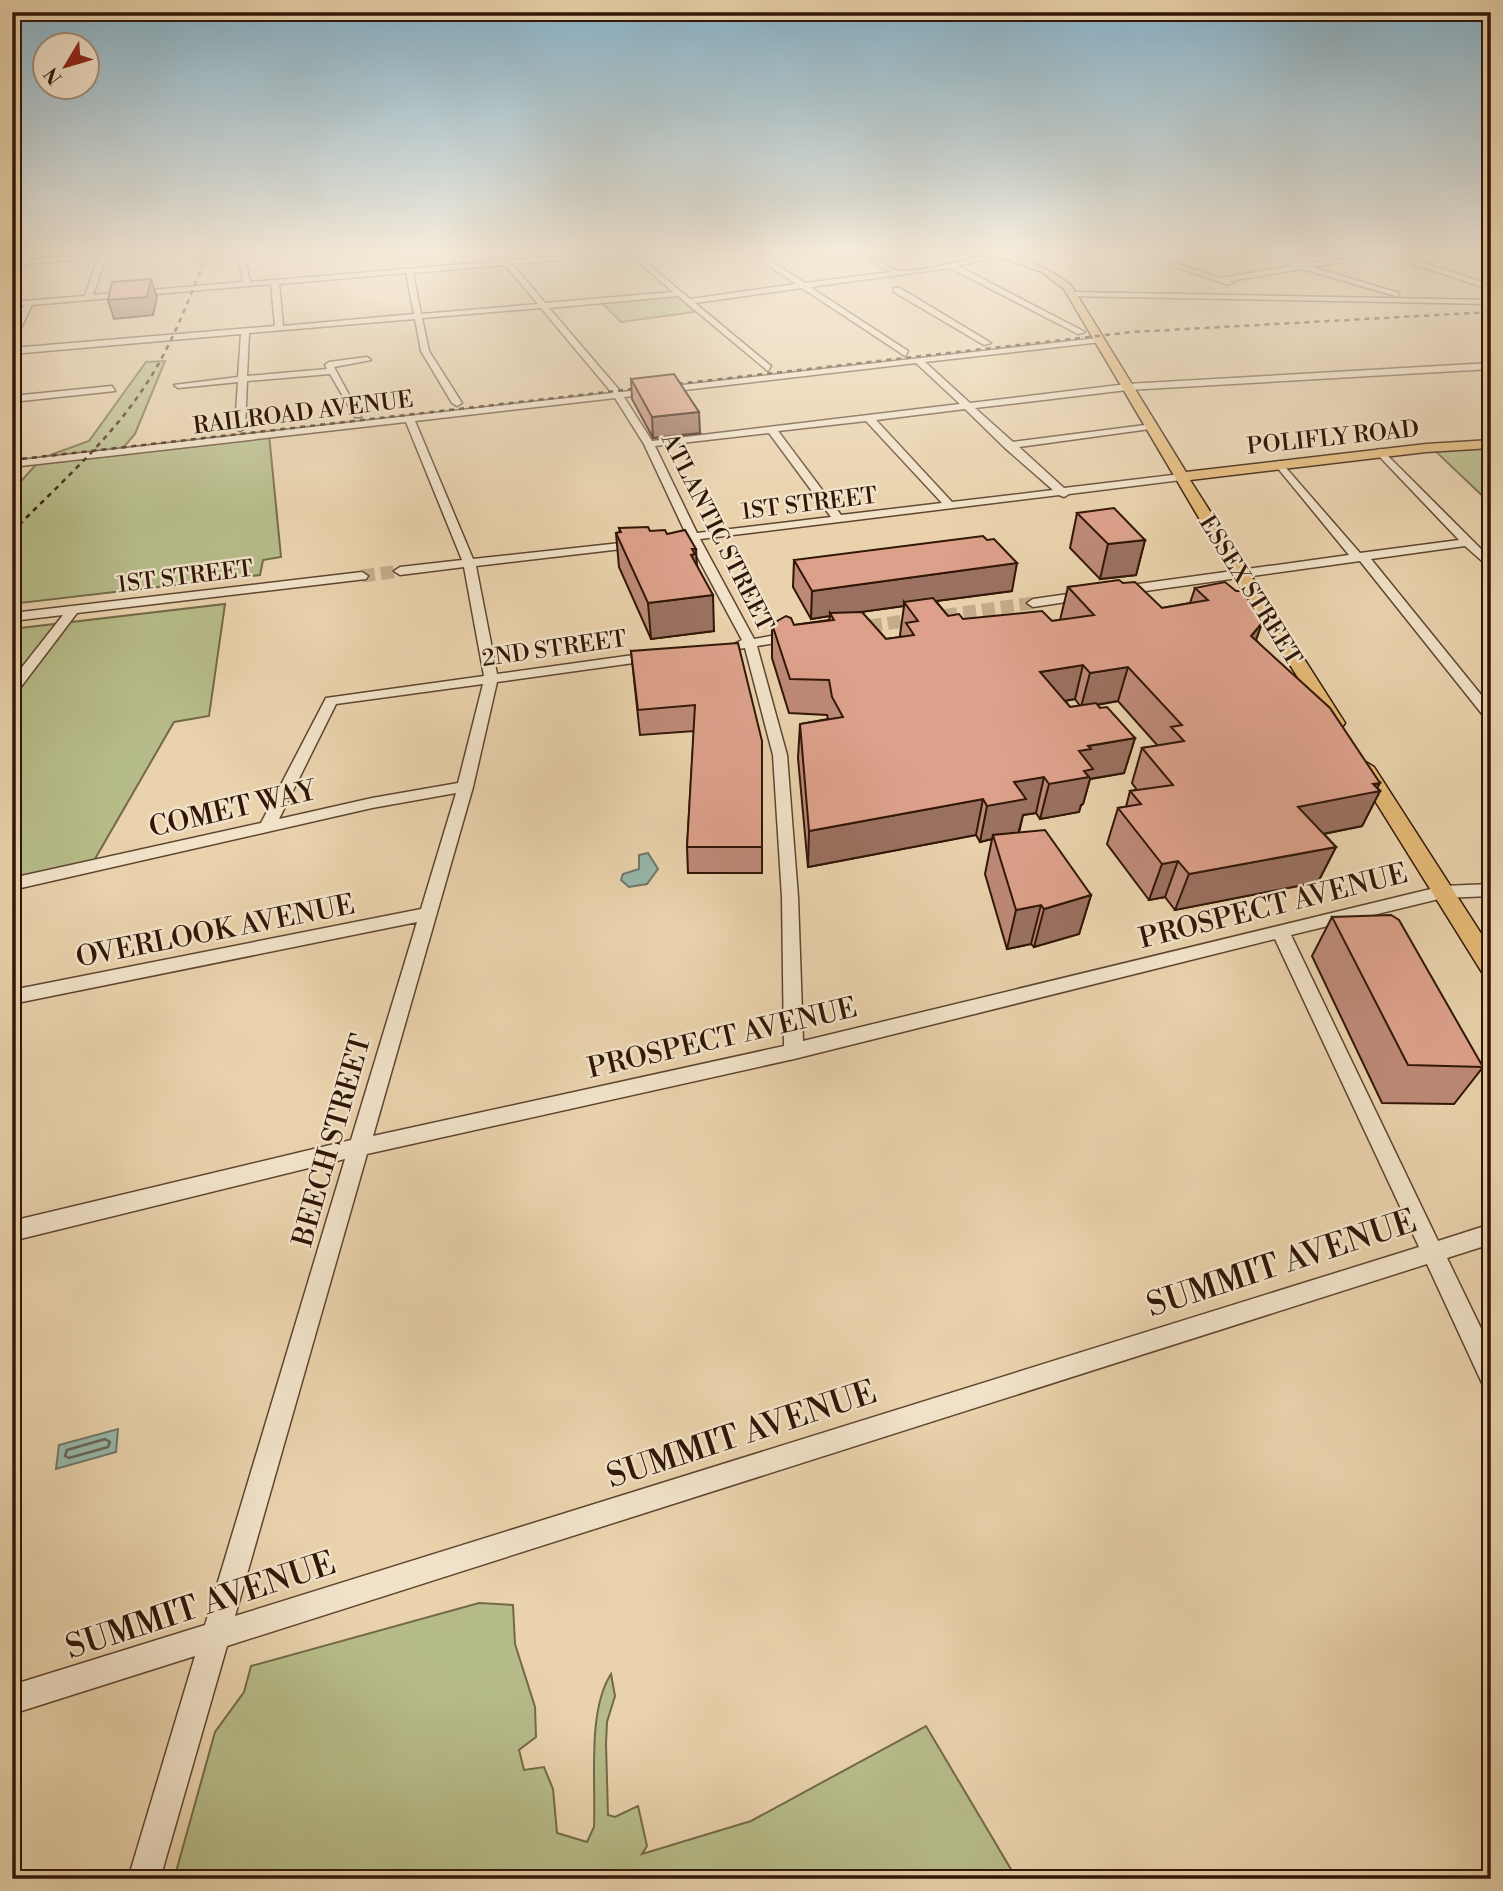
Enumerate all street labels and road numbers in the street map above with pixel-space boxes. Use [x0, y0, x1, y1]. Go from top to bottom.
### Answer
street label: RAILROAD AVENUE [191, 386, 415, 440]
street label: POLIFLY ROAD [1246, 415, 1421, 461]
street label: ATLANTIC STREET [655, 428, 779, 636]
street label: 1ST STREET [740, 482, 879, 526]
street label: ESSEX STREET [1193, 510, 1307, 671]
street label: 1ST STREET [116, 555, 255, 599]
street label: 2ND STREET [480, 625, 628, 673]
street label: COMET WAY [146, 773, 321, 846]
street label: PROSPECT AVENUE [1136, 856, 1411, 957]
street label: OVERLOOK AVENUE [73, 887, 358, 976]
street label: PROSPECT AVENUE [584, 990, 860, 1086]
street label: BEECH STREET [285, 1030, 379, 1251]
street label: SUMMIT AVENUE [1142, 1201, 1422, 1327]
street label: SUMMIT AVENUE [602, 1372, 882, 1498]
street label: SUMMIT AVENUE [61, 1543, 341, 1669]

